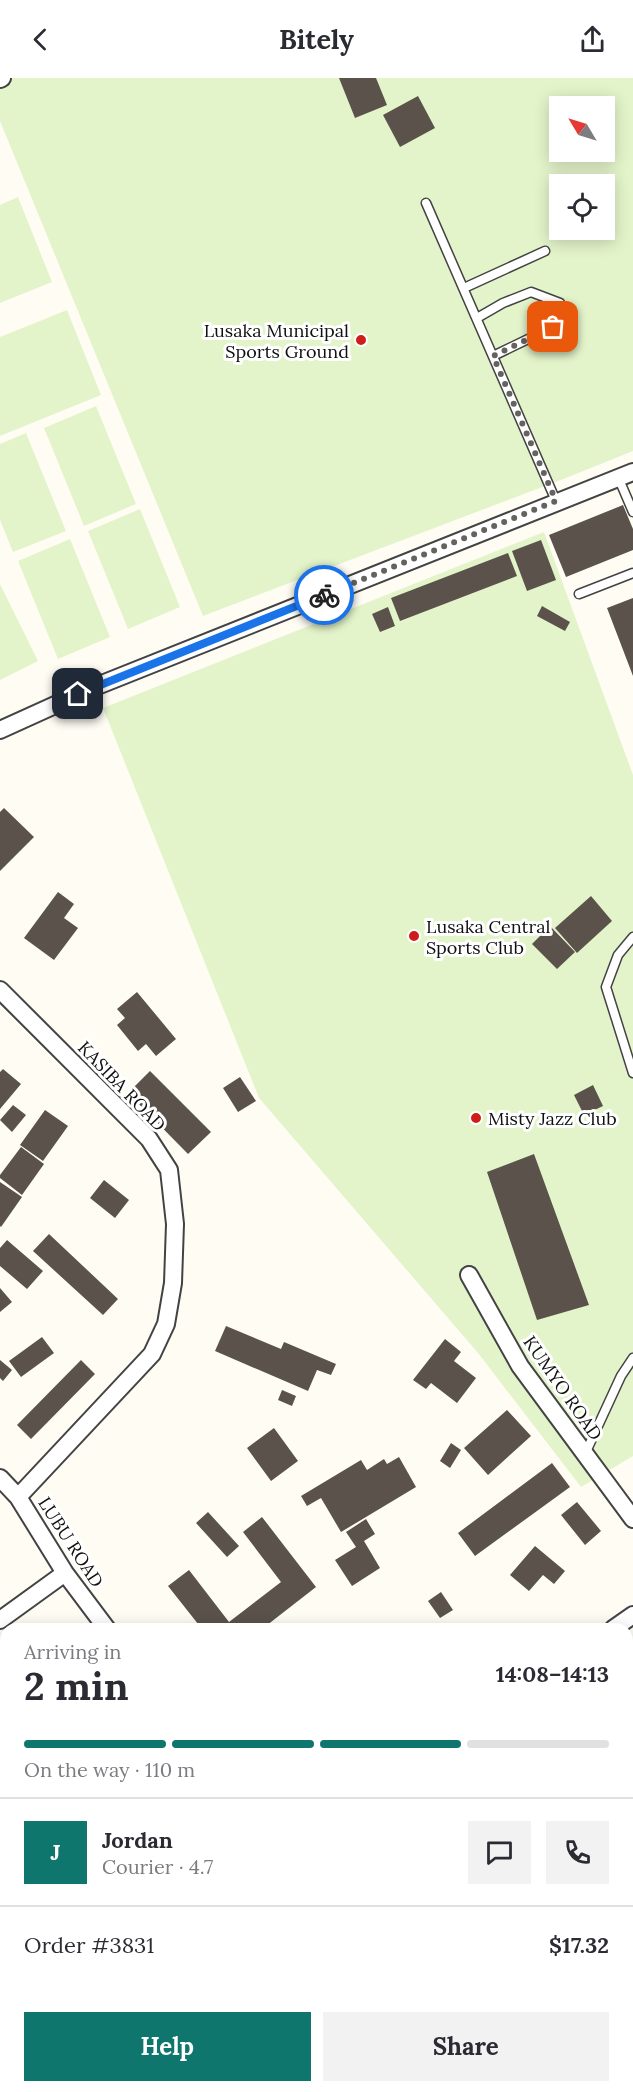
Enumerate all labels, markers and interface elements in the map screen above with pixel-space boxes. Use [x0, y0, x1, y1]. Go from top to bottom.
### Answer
text: Bitely [279, 22, 354, 56]
icon: back [24, 23, 57, 56]
icon: share [576, 23, 609, 56]
north arrow [549, 96, 615, 162]
map controls [549, 96, 615, 240]
button: locate [549, 174, 615, 240]
pin [527, 301, 578, 352]
icon: bag [536, 310, 569, 343]
place label: Lusaka Municipal Sports Ground [204, 319, 349, 363]
marker: Lusaka Municipal Sports Ground [354, 333, 368, 347]
courier [294, 565, 354, 625]
icon: bike [308, 579, 341, 612]
pin [52, 668, 103, 719]
icon: home [61, 677, 94, 710]
place label: Lusaka Central Sports Club [426, 915, 550, 959]
marker: Lusaka Central Sports Club [407, 929, 421, 943]
street label: KASIBA ROAD [73, 1036, 171, 1136]
place label: Misty Jazz Club [488, 1107, 617, 1130]
marker: Misty Jazz Club [469, 1111, 483, 1125]
street label: KUMYO ROAD [518, 1331, 608, 1445]
street label: LUBU ROAD [33, 1492, 109, 1592]
text: Arriving in [24, 1639, 121, 1664]
text: 14:08–14:13 [496, 1660, 609, 1688]
text: 2 min [24, 1661, 129, 1711]
text: On the way · 110 m [24, 1757, 195, 1782]
button: chat [468, 1821, 531, 1884]
button: phone [546, 1821, 609, 1884]
text: Jordan [102, 1826, 173, 1854]
text: J [51, 1838, 60, 1866]
text: Courier · 4.7 [102, 1854, 213, 1879]
text: Order #3831 [24, 1931, 154, 1959]
text: $17.32 [549, 1931, 609, 1959]
button: Help [24, 2012, 311, 2081]
button: Share [323, 2012, 609, 2081]

